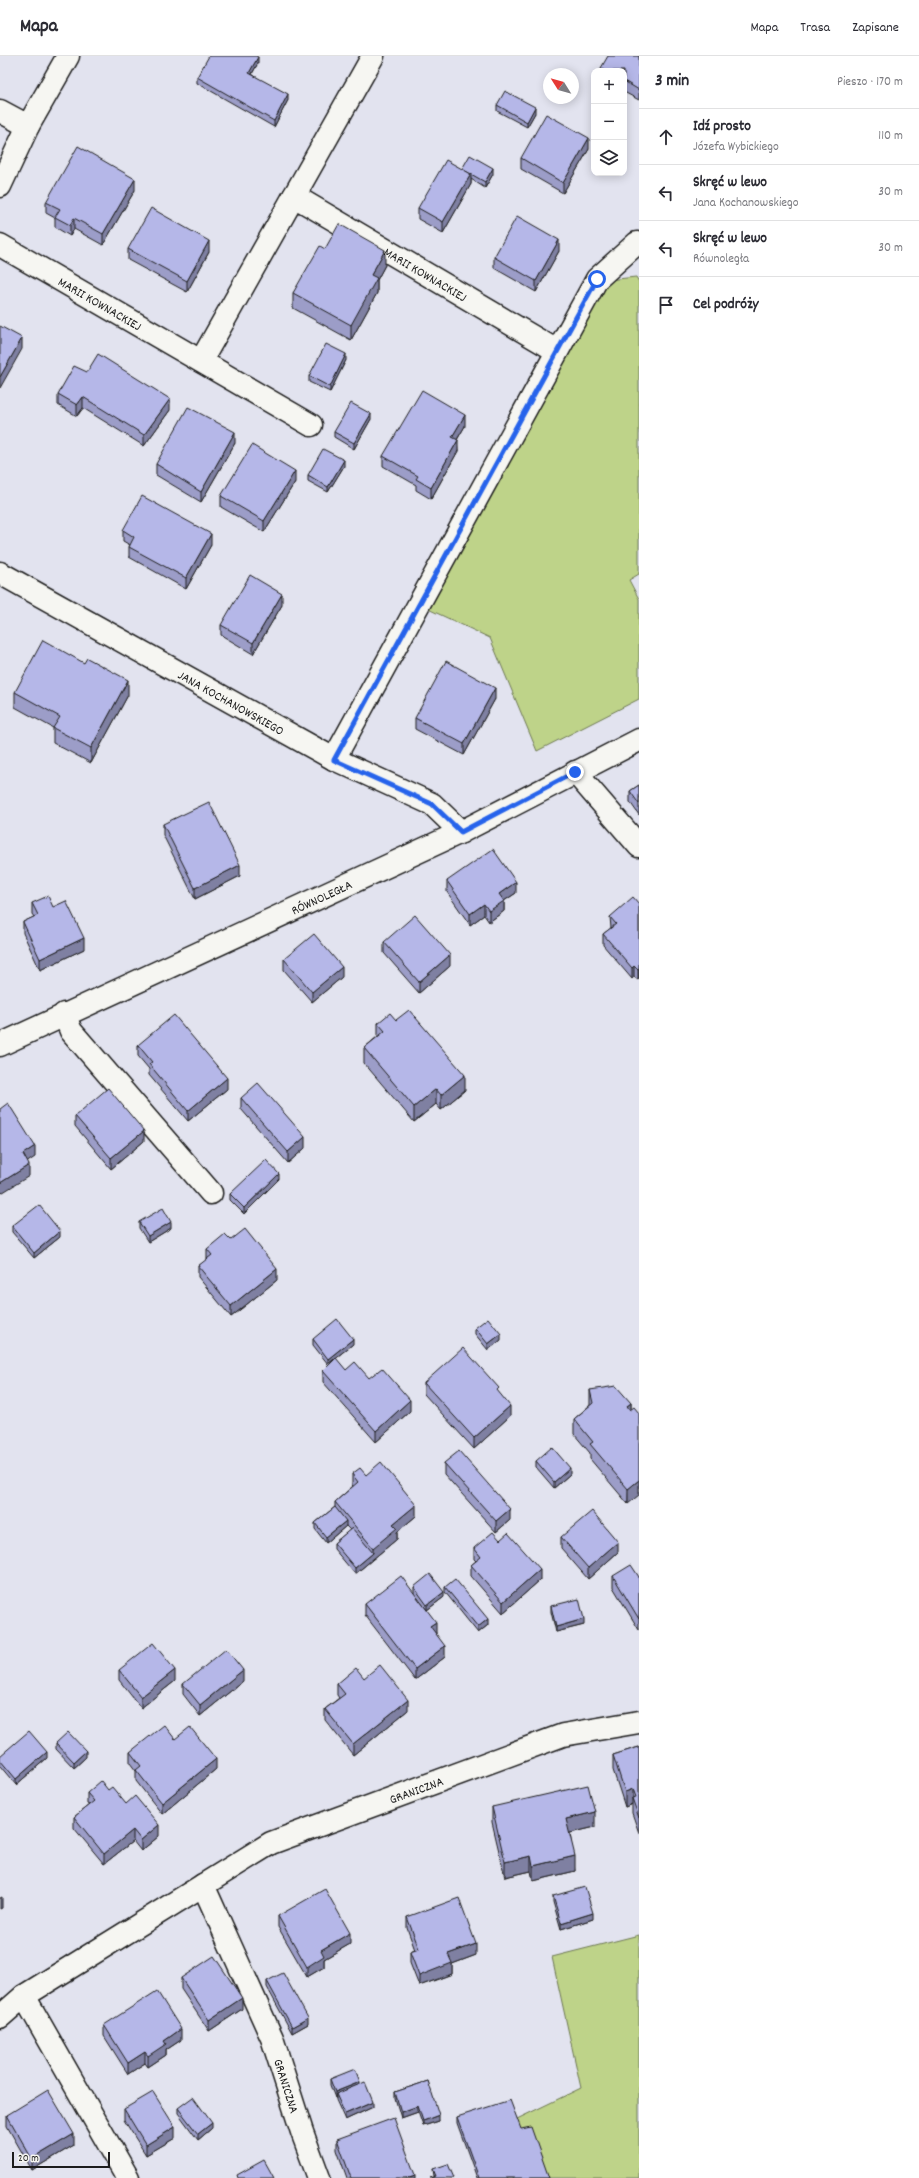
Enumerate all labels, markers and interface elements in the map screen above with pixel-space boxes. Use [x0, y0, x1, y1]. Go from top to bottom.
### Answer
text: Mapa [20, 14, 58, 41]
text: Mapa [751, 18, 778, 38]
text: Trasa [800, 18, 830, 38]
text: Zapisane [852, 18, 899, 38]
north arrow [543, 68, 579, 104]
map controls [591, 68, 627, 176]
button: + [591, 68, 627, 104]
text: 3 min [655, 70, 689, 94]
text: Pieszo · 170 m [837, 73, 903, 92]
button: − [591, 104, 627, 140]
text: Idź prosto [693, 116, 751, 138]
icon: ahead [655, 126, 677, 148]
text: 110 m [878, 127, 903, 146]
text: Józefa Wybickiego [693, 138, 779, 157]
button: layers [591, 140, 627, 176]
text: Skręć w lewo [693, 172, 767, 194]
icon: left [655, 182, 677, 204]
text: 30 m [878, 183, 903, 202]
text: Jana Kochanowskiego [693, 194, 799, 213]
text: Skręć w lewo [693, 228, 767, 250]
icon: left [655, 238, 677, 260]
text: 30 m [878, 239, 903, 258]
street label: MARII KOWNACKIEJ [379, 244, 470, 308]
text: Równoległa [693, 250, 749, 269]
route start [588, 270, 606, 288]
street label: MARII KOWNACKIEJ [54, 274, 145, 337]
icon: arrive [655, 294, 677, 316]
text: Cel podróży [693, 294, 759, 316]
street label: JANA KOCHANOWSKIEGO [174, 667, 287, 741]
route end [566, 763, 584, 781]
street label: RÓWNOLEGŁA [289, 876, 356, 921]
street label: GRANICZNA [387, 1773, 446, 1810]
street label: GRANICZNA [267, 2057, 302, 2116]
scale bar [12, 2150, 110, 2169]
text: 20 m [18, 2151, 39, 2167]

